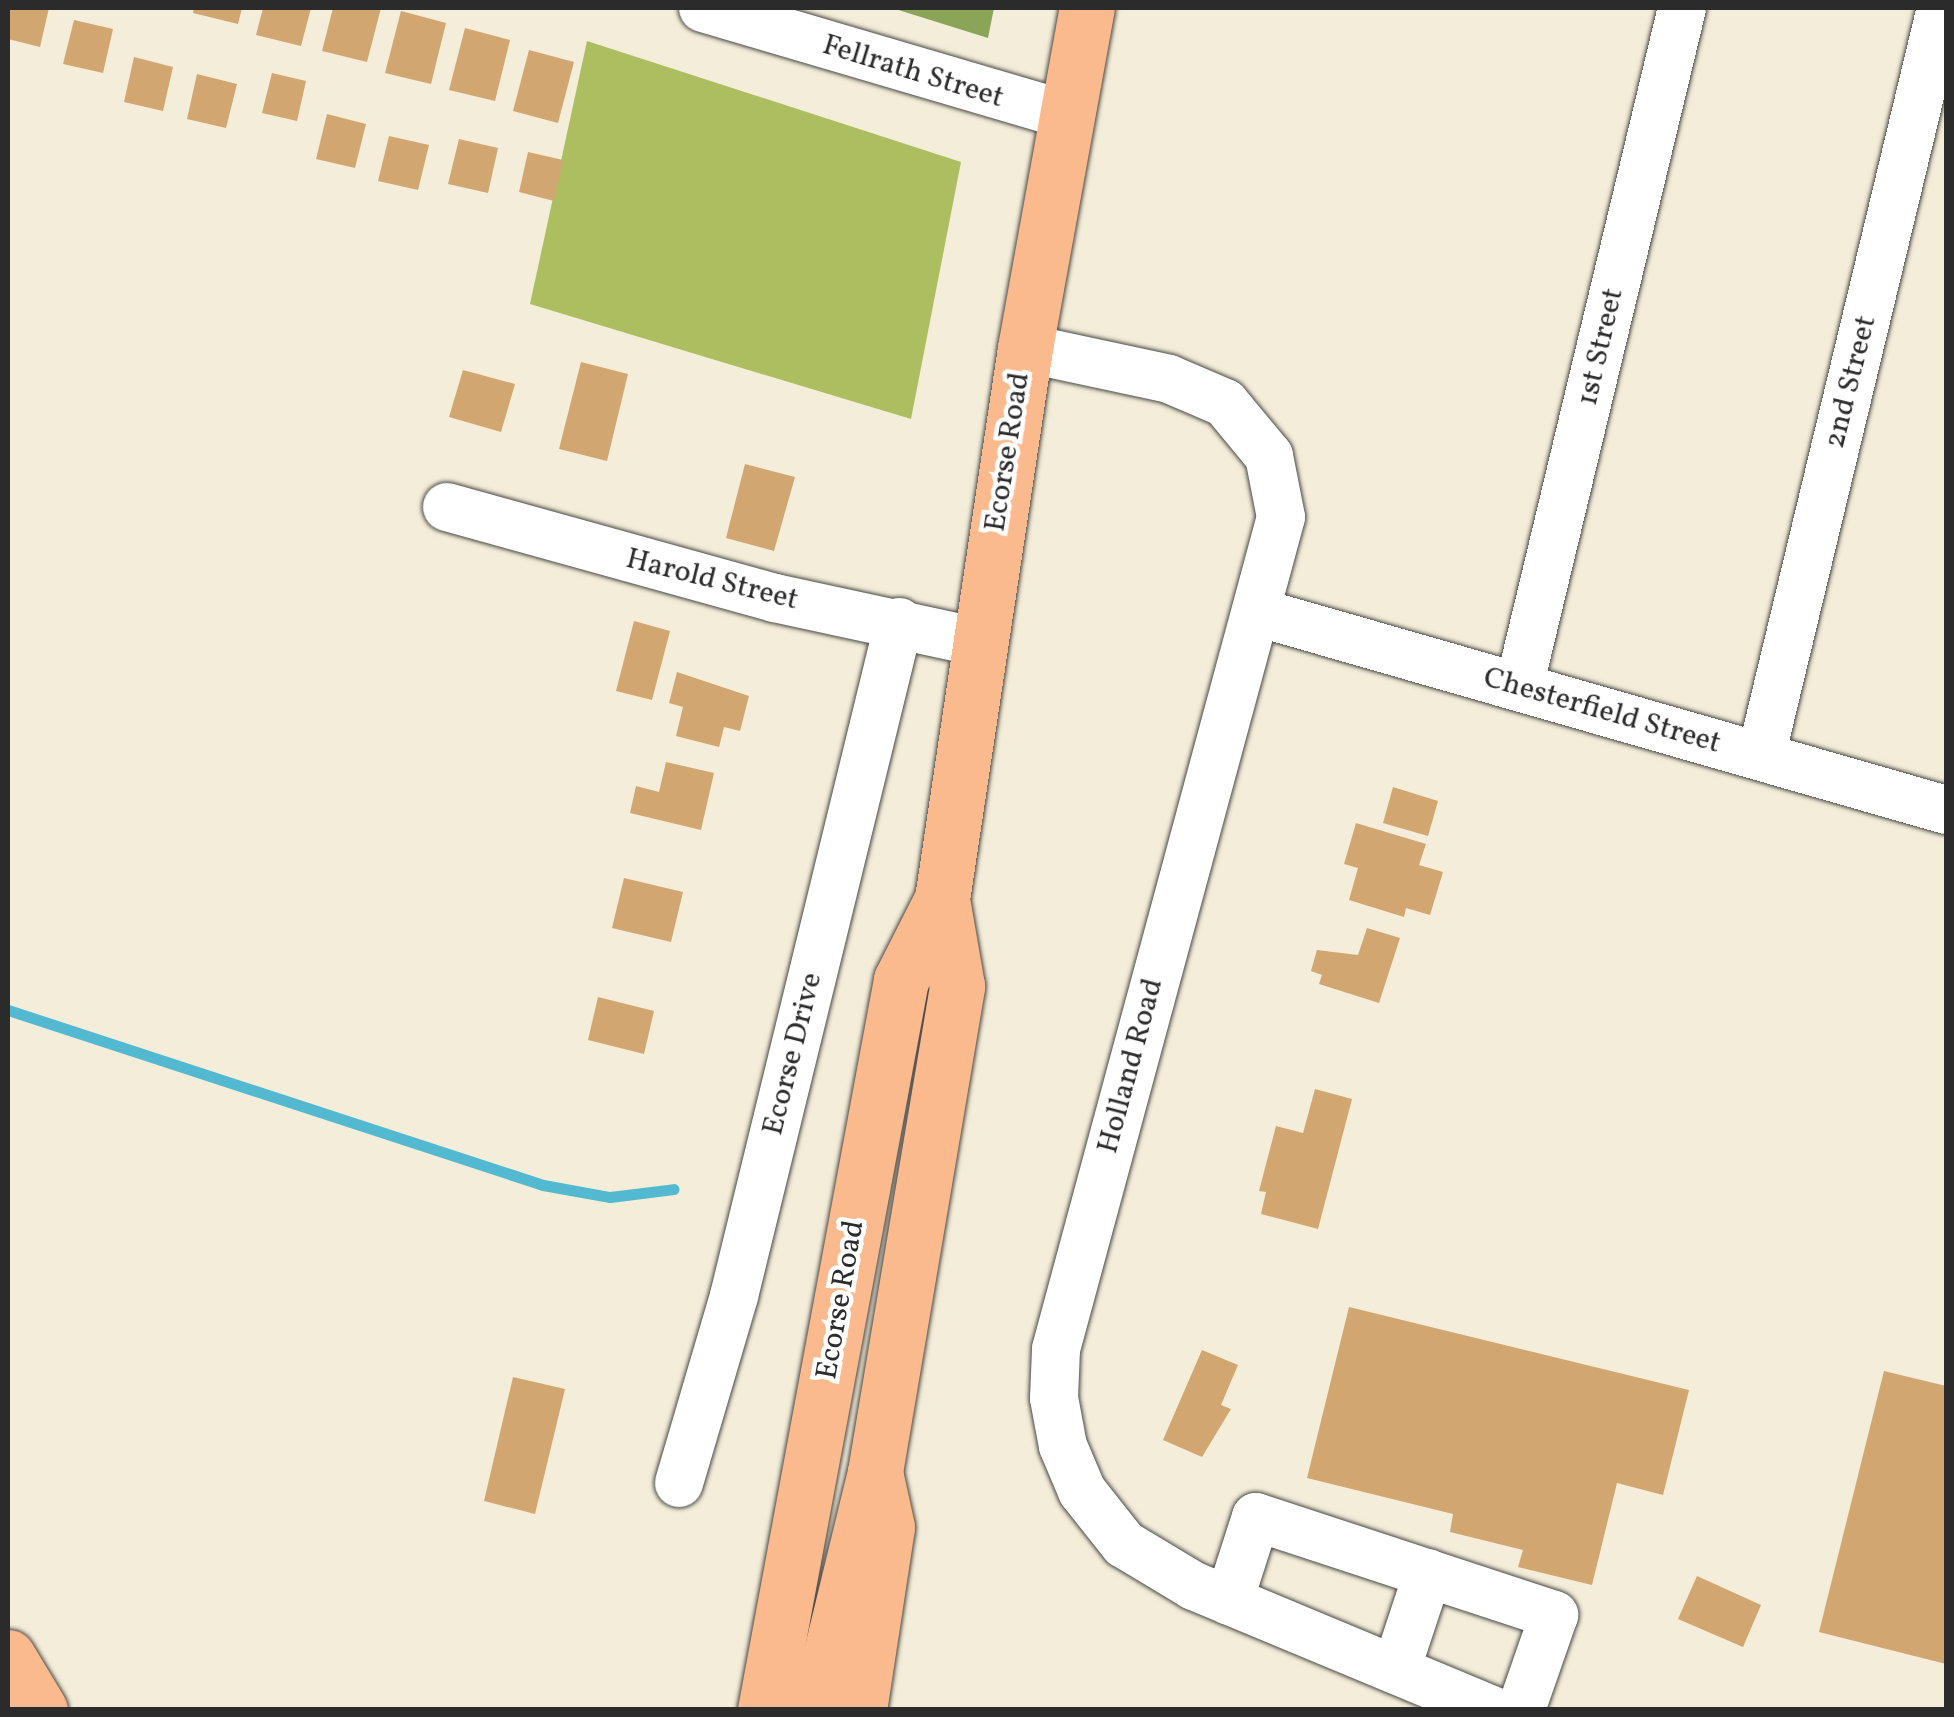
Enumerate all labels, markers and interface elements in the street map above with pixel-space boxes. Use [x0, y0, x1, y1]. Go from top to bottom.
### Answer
street label: Fellrath Street [818, 27, 1008, 117]
street label: 1st Street [1570, 285, 1632, 409]
street label: 2nd Street [1817, 312, 1885, 452]
street label: Ecorse Road [978, 370, 1038, 534]
street label: Harold Street [622, 541, 802, 619]
street label: Chesterfield Street [1479, 660, 1725, 762]
street label: Ecorse Drive [755, 969, 831, 1139]
street label: Holland Road [1090, 975, 1172, 1157]
street label: Ecorse Road [809, 1218, 873, 1382]

